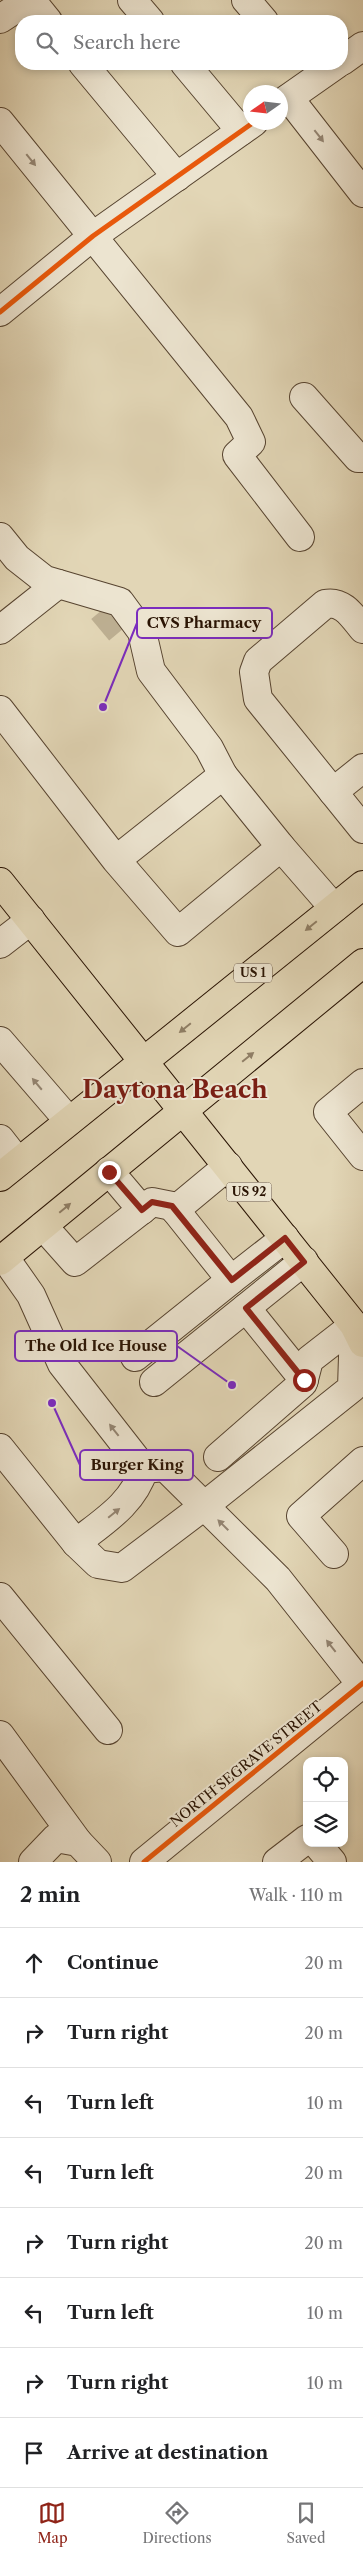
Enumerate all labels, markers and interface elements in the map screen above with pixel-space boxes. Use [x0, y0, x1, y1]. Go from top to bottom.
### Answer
search box [15, 15, 348, 70]
icon: search [33, 29, 61, 57]
text: Search here [73, 31, 181, 54]
north arrow [243, 85, 288, 130]
one-way arrow [314, 129, 325, 142]
one-way arrow [25, 153, 36, 166]
callout: CVS Pharmacy [137, 608, 272, 638]
text: CVS Pharmacy [147, 613, 262, 632]
one-way arrow [305, 920, 318, 931]
road number: US 1 [234, 964, 272, 982]
one-way arrow [179, 1022, 192, 1033]
one-way arrow [241, 1051, 254, 1062]
district label: Daytona Beach [82, 1075, 268, 1104]
one-way arrow [31, 1079, 43, 1091]
route end [98, 1161, 121, 1184]
road number: US 92 [226, 1182, 272, 1202]
one-way arrow [58, 1202, 70, 1214]
callout: The Old Ice House [15, 1331, 177, 1361]
text: The Old Ice House [25, 1336, 167, 1355]
route start [293, 1369, 316, 1392]
one-way arrow [109, 1423, 119, 1437]
callout: Burger King [80, 1450, 193, 1480]
text: Burger King [90, 1455, 184, 1474]
one-way arrow [107, 1507, 120, 1518]
one-way arrow [217, 1519, 229, 1531]
one-way arrow [326, 1640, 337, 1653]
street label: NORTH SEGRAVE STREET [166, 1697, 326, 1831]
map controls [303, 1757, 348, 1847]
button: locate [303, 1757, 348, 1802]
button: layers [303, 1802, 348, 1847]
text: 2 min [20, 1882, 80, 1907]
text: Walk · 110 m [249, 1885, 343, 1905]
icon: ahead [20, 1949, 48, 1977]
text: Continue [67, 1951, 159, 1974]
text: 20 m [304, 1953, 343, 1973]
icon: right [20, 2019, 48, 2047]
text: Turn right [67, 2021, 168, 2044]
text: 20 m [304, 2023, 343, 2043]
icon: left [20, 2089, 48, 2117]
text: Turn left [67, 2091, 154, 2114]
text: 10 m [307, 2093, 343, 2113]
icon: left [20, 2159, 48, 2187]
text: Turn left [67, 2161, 154, 2184]
text: 20 m [304, 2163, 343, 2183]
icon: right [20, 2229, 48, 2257]
text: Turn right [67, 2231, 168, 2254]
text: 20 m [304, 2233, 343, 2253]
icon: left [20, 2299, 48, 2327]
text: Turn left [67, 2301, 154, 2324]
text: 10 m [307, 2303, 343, 2323]
icon: right [20, 2369, 48, 2397]
text: Turn right [67, 2371, 168, 2394]
text: 10 m [307, 2373, 343, 2393]
icon: arrive [20, 2439, 48, 2467]
text: Arrive at destination [67, 2441, 268, 2464]
tab: Map [37, 2499, 68, 2547]
tab: Directions [142, 2499, 212, 2547]
tab: Saved [287, 2499, 325, 2547]

